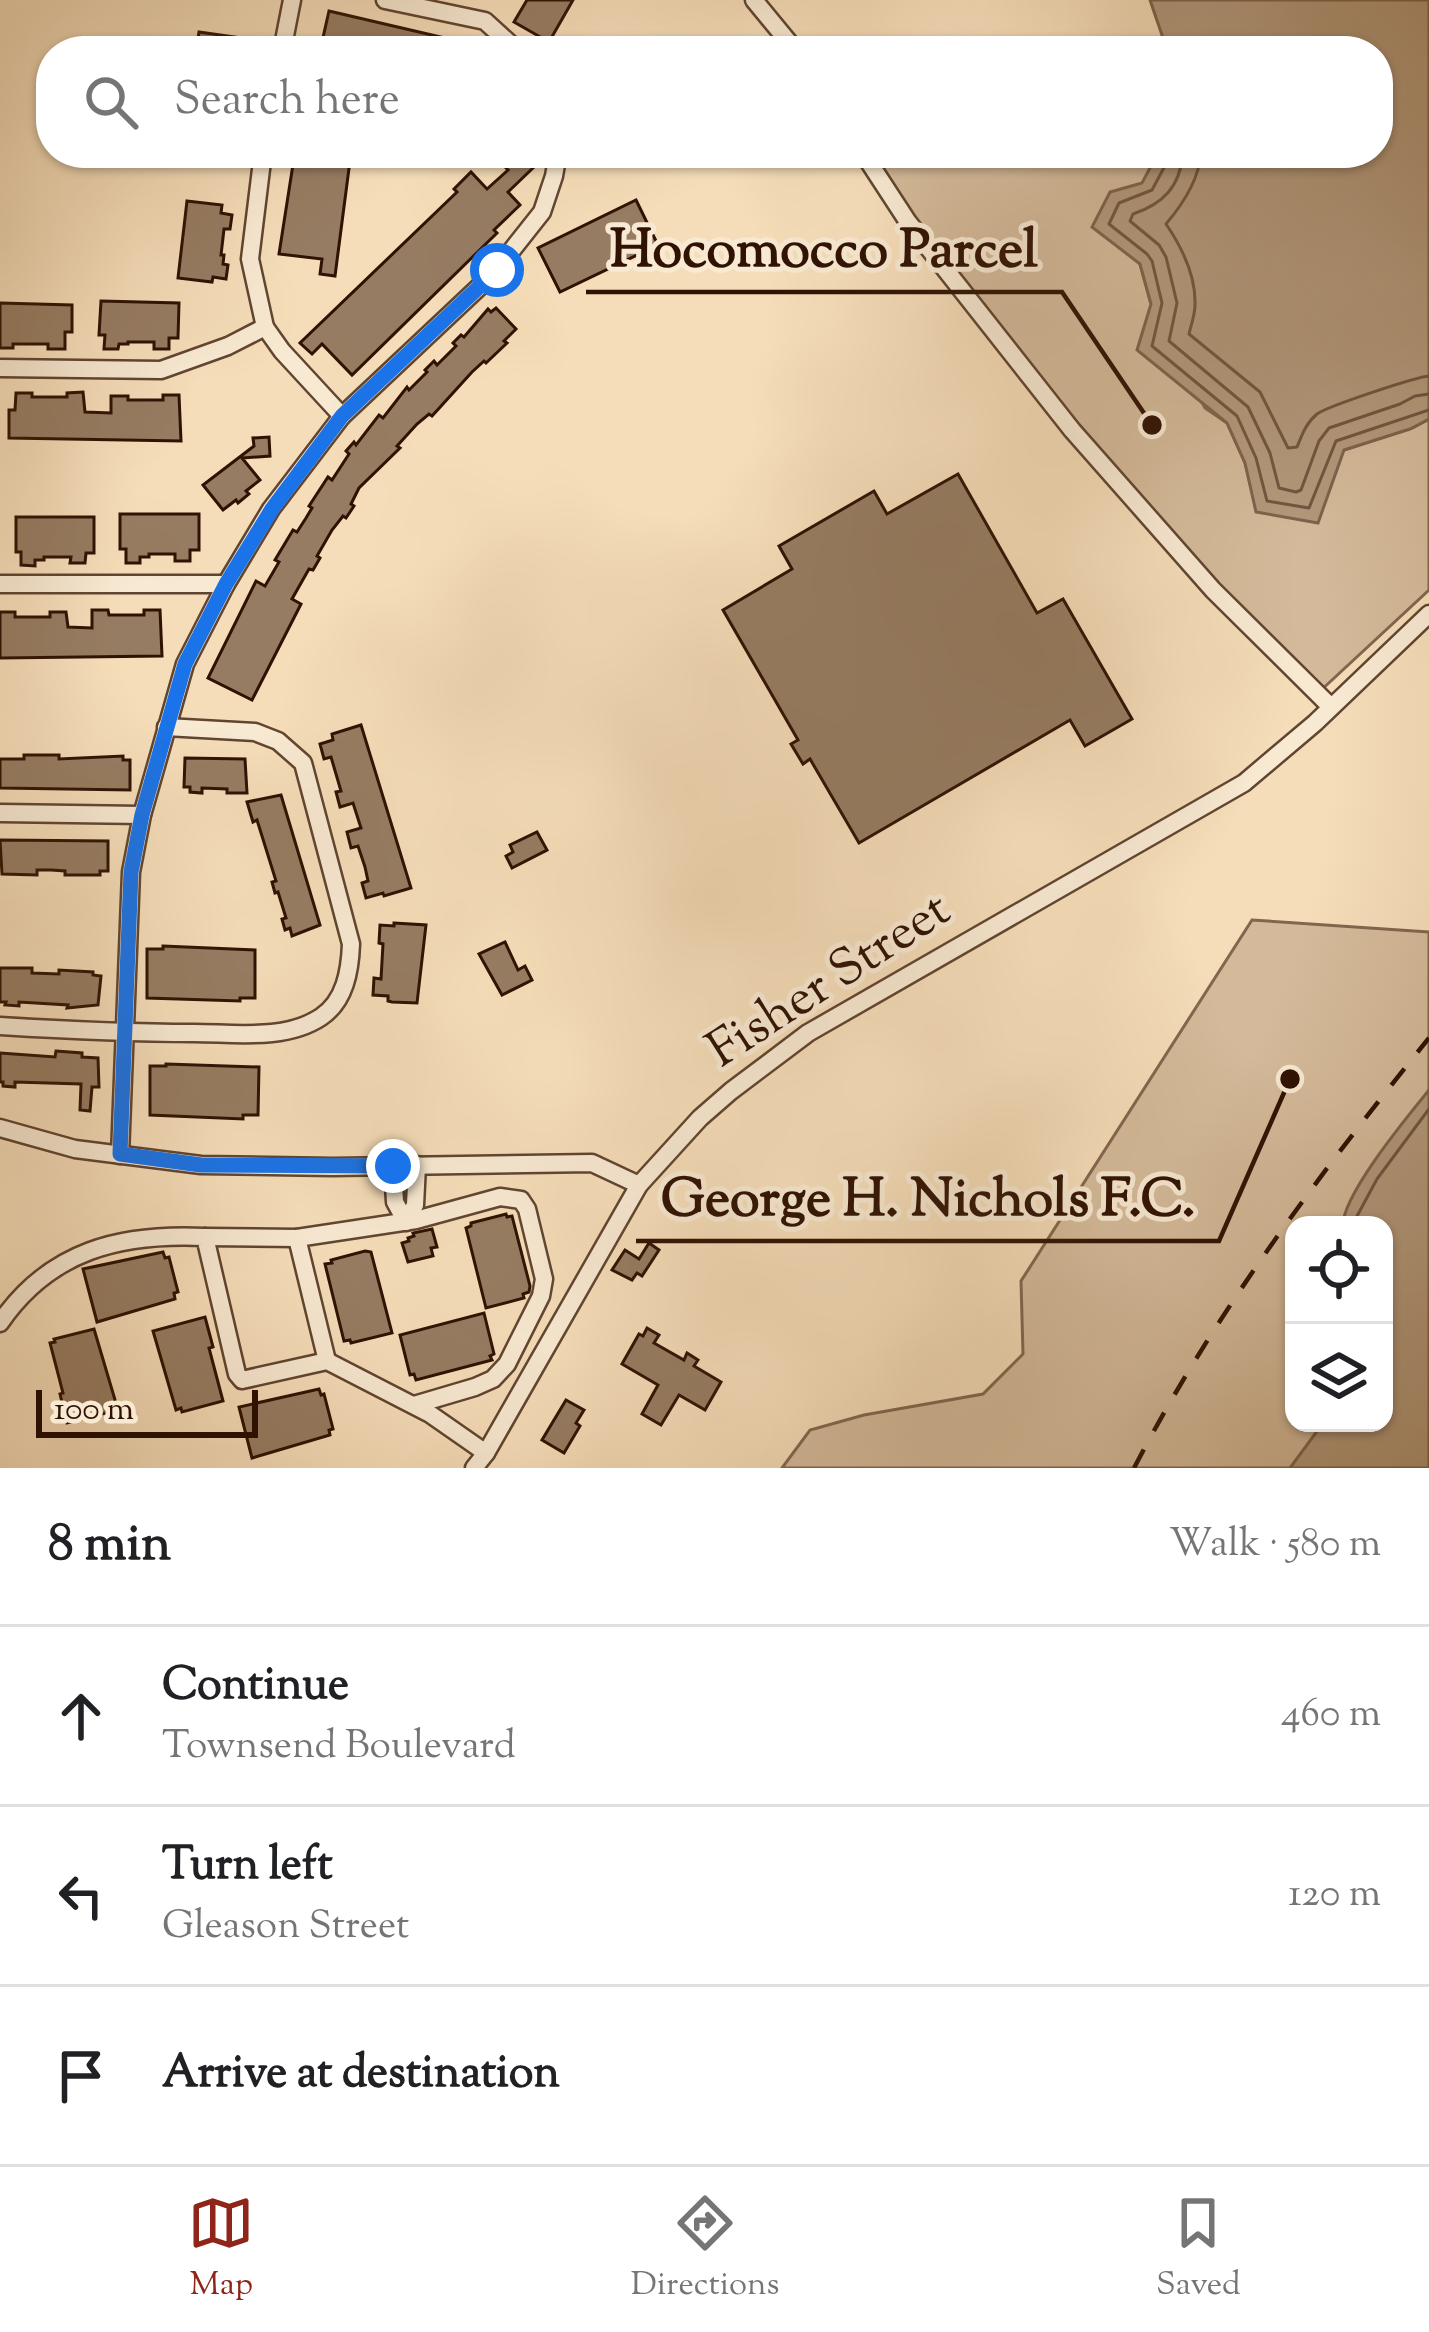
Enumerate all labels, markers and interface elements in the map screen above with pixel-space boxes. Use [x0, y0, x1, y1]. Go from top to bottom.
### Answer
search box [36, 36, 1393, 168]
icon: search [78, 69, 144, 135]
text: Search here [174, 70, 400, 135]
callout: Hocomocco Parcel [586, 202, 1062, 292]
text: Hocomocco Parcel [610, 214, 1038, 292]
route start [470, 243, 524, 297]
street label: Fisher Street [694, 876, 966, 1088]
route end [366, 1139, 420, 1193]
callout: George H. Nichols F.C. [636, 1151, 1219, 1241]
text: George H. Nichols F.C. [661, 1163, 1195, 1241]
map controls [1285, 1216, 1393, 1432]
button: locate [1285, 1216, 1393, 1324]
button: layers [1285, 1324, 1393, 1432]
scale bar [36, 1384, 258, 1437]
text: 100 m [54, 1387, 134, 1435]
text: 8 min [48, 1510, 171, 1583]
text: Walk · 580 m [1169, 1518, 1381, 1574]
text: Continue [162, 1655, 349, 1720]
icon: ahead [48, 1683, 114, 1749]
text: 460 m [1281, 1688, 1381, 1744]
text: Townsend Boulevard [162, 1720, 516, 1776]
text: Turn left [162, 1835, 333, 1900]
icon: left [48, 1863, 114, 1929]
text: 120 m [1288, 1868, 1381, 1924]
text: Gleason Street [162, 1900, 409, 1956]
icon: arrive [48, 2043, 114, 2109]
text: Arrive at destination [162, 2043, 560, 2108]
tab: Map [188, 2190, 254, 2310]
tab: Directions [631, 2190, 780, 2310]
tab: Saved [1156, 2190, 1241, 2310]

